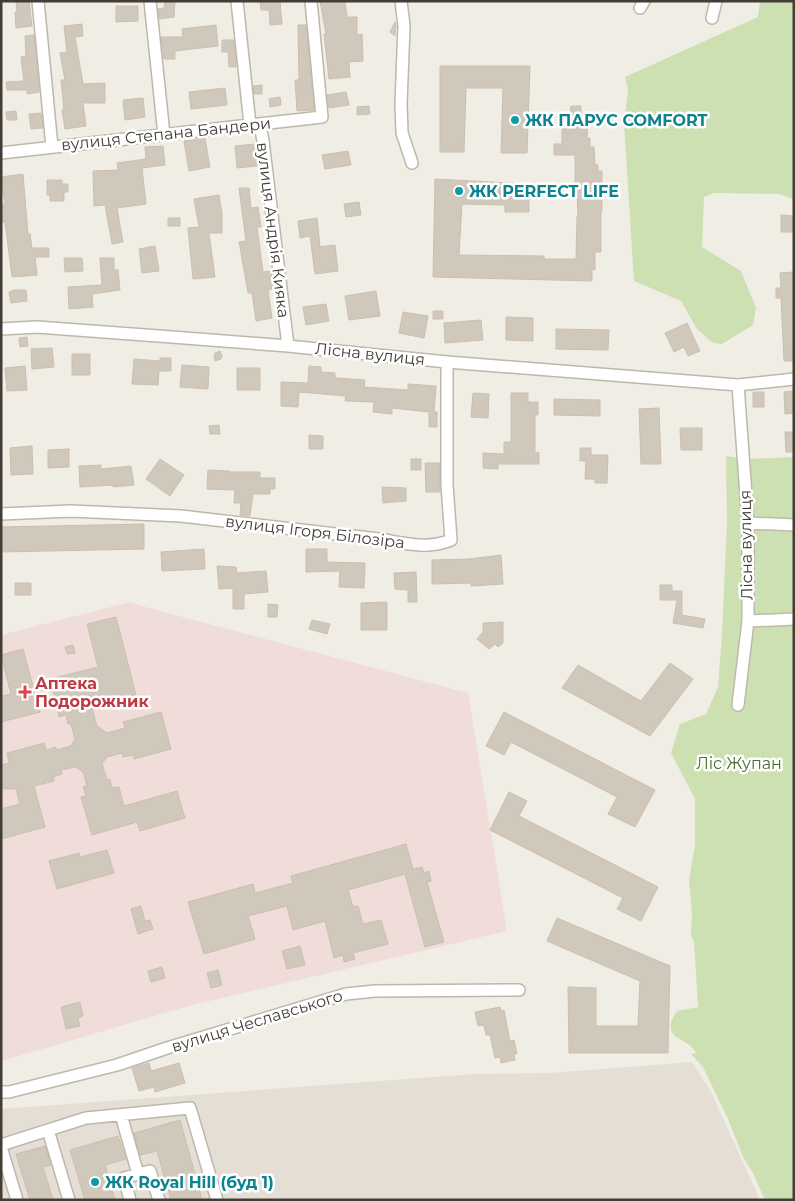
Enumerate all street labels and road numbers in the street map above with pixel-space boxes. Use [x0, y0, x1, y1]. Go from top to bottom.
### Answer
street label: вулиця Степана Бандери [60, 114, 272, 154]
street label: вулиця Андрія Кияка [253, 141, 293, 319]
street label: Лісна вулиця [314, 339, 426, 369]
street label: Лісна вулиця [736, 490, 756, 600]
street label: вулиця Ігоря Білозіра [224, 512, 406, 552]
street label: вулиця Чеславського [169, 986, 345, 1056]

